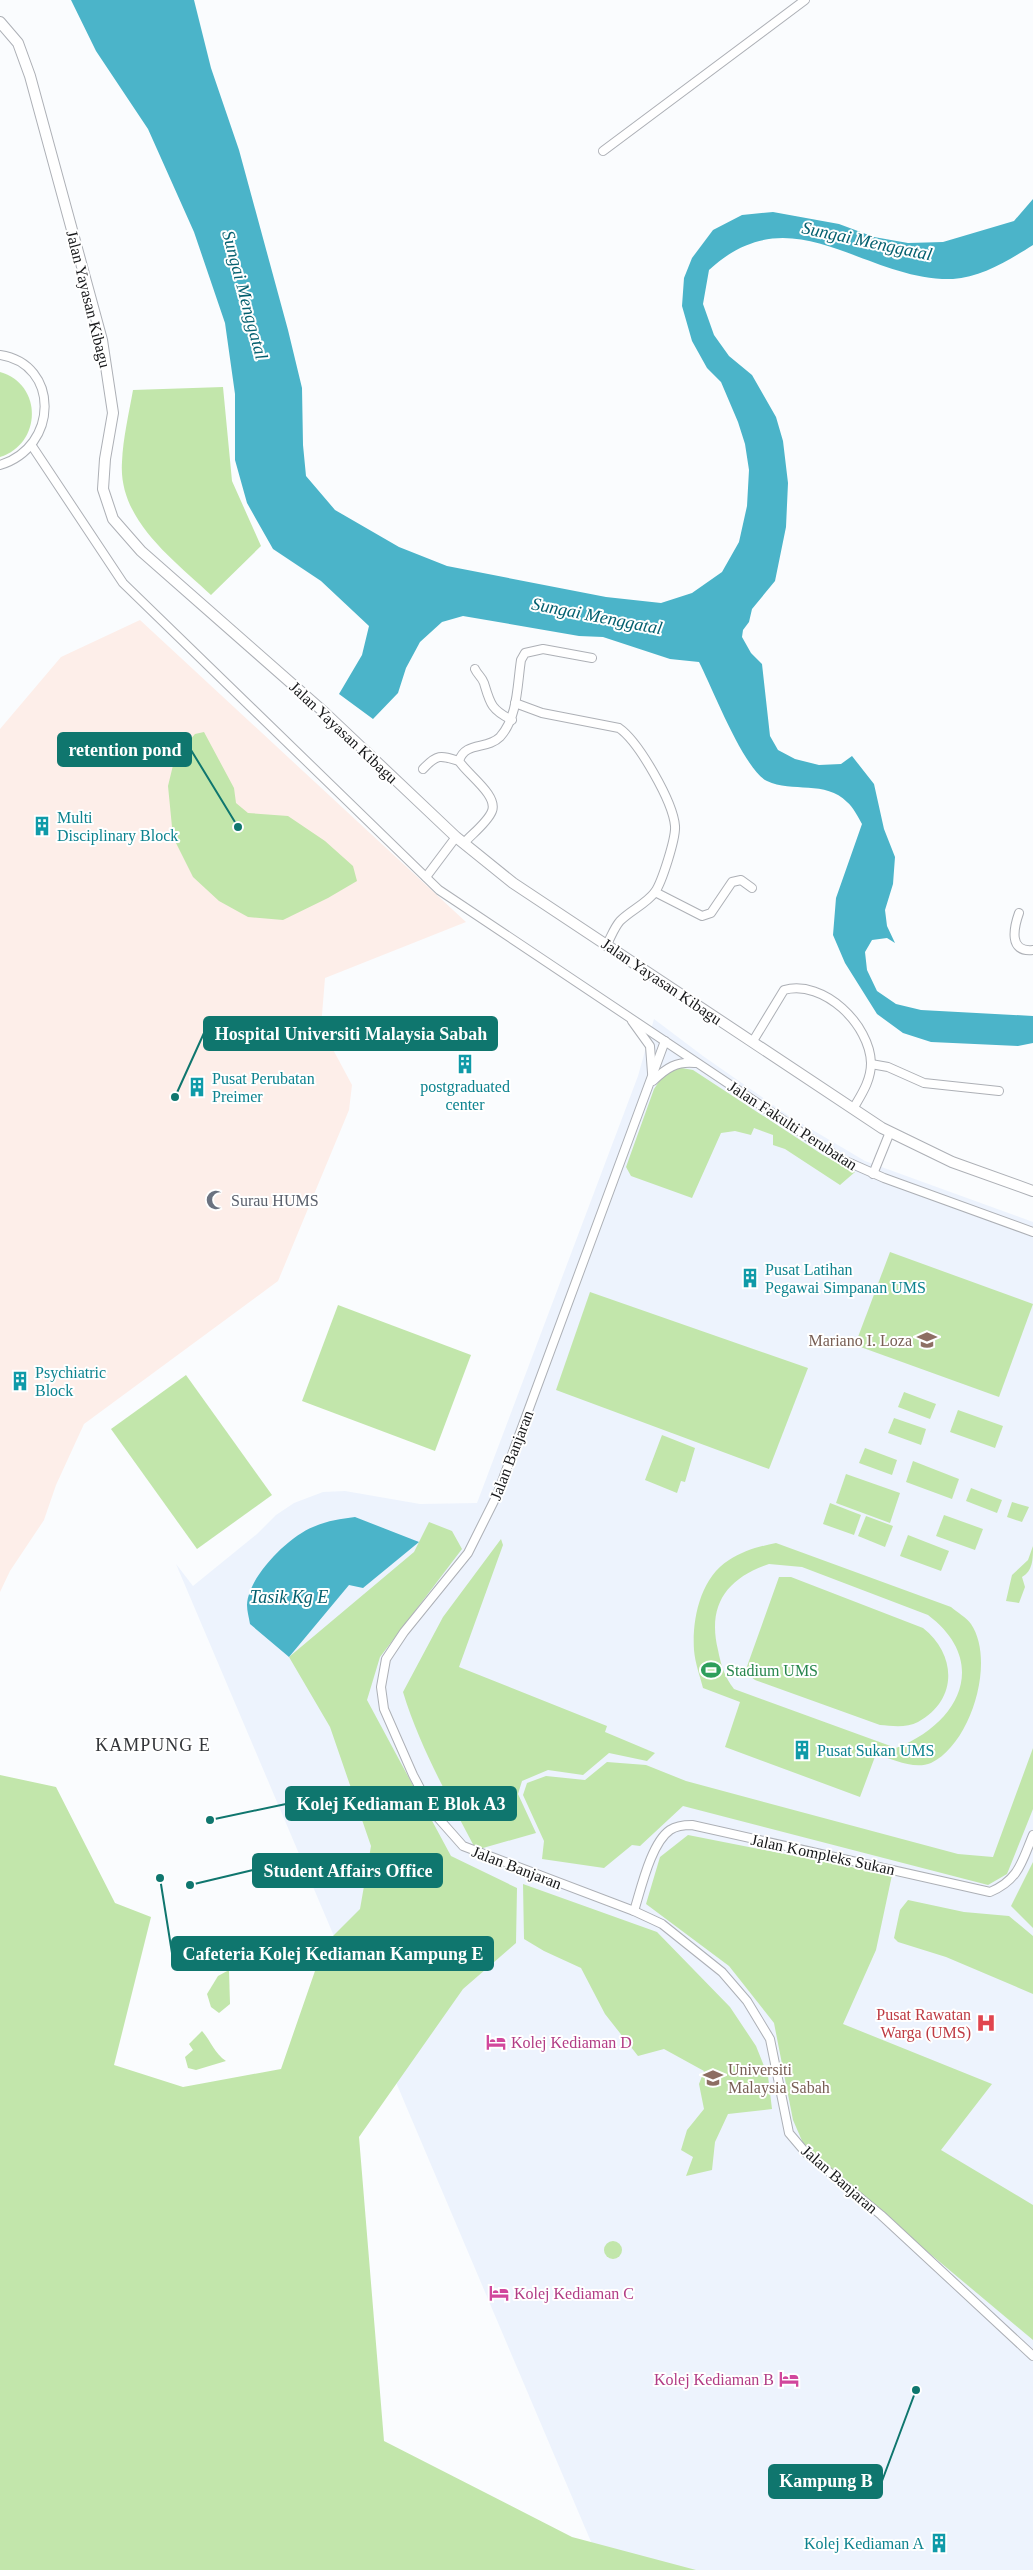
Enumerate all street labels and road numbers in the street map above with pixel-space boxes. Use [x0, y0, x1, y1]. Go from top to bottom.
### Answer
street label: Jalan Yayasan Kibagu [62, 229, 114, 370]
street label: Jalan Yayasan Kibagu [286, 678, 401, 787]
street label: Jalan Yayasan Kibagu [598, 935, 725, 1029]
street label: Jalan Fakulti Perubatan [725, 1077, 860, 1173]
street label: Jalan Banjaran [487, 1408, 537, 1503]
street label: Jalan Kompleks Sukan [749, 1831, 896, 1879]
street label: Jalan Banjaran [469, 1843, 564, 1893]
street label: Jalan Banjaran [798, 2142, 881, 2218]

